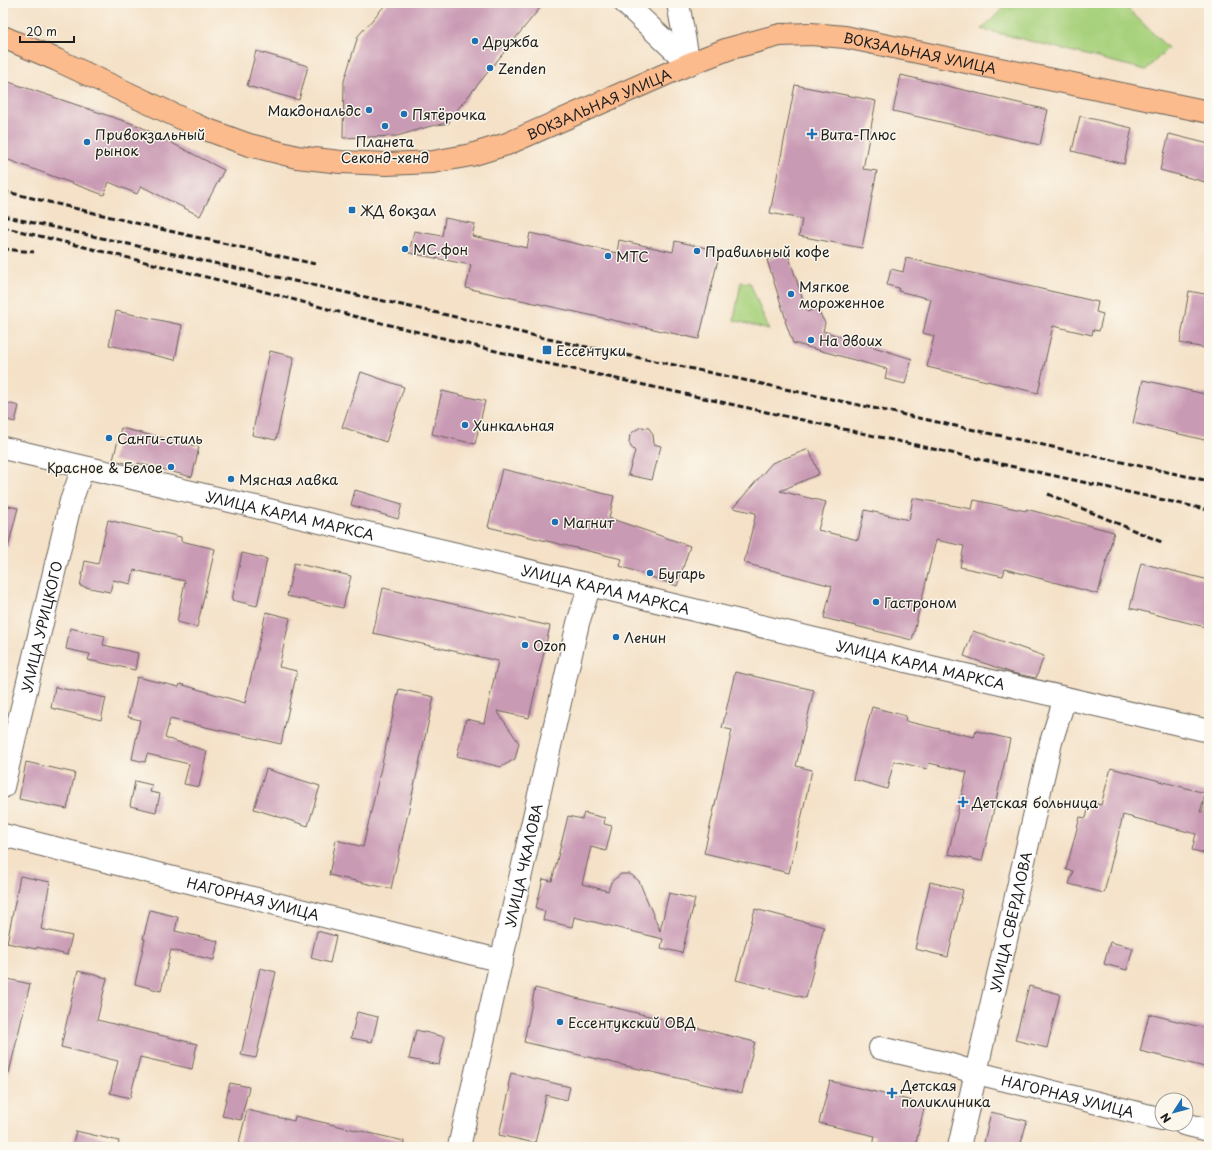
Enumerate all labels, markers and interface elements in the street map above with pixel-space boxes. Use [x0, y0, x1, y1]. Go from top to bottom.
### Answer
scale bar [20, 18, 74, 44]
text: 20 m [26, 22, 57, 40]
street label: ВОКЗАЛЬНАЯ УЛИЦА [841, 26, 999, 78]
place label: Дружба [482, 31, 539, 52]
marker: Дружба [470, 36, 480, 46]
place label: Zenden [498, 58, 546, 79]
marker: Zenden [485, 63, 495, 73]
street label: ВОКЗАЛЬНАЯ УЛИЦА [523, 63, 674, 145]
place label: Макдональдс [267, 100, 361, 121]
place label: Пятёрочка [412, 104, 486, 125]
marker: Макдональдс [364, 105, 374, 115]
marker: Пятёрочка [399, 109, 409, 119]
marker: Планета Секонд-хенд [380, 121, 390, 131]
place label: Привокзальный рынок [95, 124, 205, 161]
place label: Вита-Плюс [820, 124, 896, 145]
marker: Вита-Плюс [807, 129, 817, 139]
place label: Планета Секонд-хенд [341, 131, 429, 168]
marker: Привокзальный рынок [82, 137, 92, 147]
place label: ЖД вокзал [360, 200, 437, 221]
marker: ЖД вокзал [347, 205, 357, 215]
place label: МС.фон [413, 239, 468, 260]
place label: Правильный кофе [705, 241, 830, 262]
marker: МС.фон [400, 244, 410, 254]
place label: МТС [616, 246, 649, 267]
marker: Правильный кофе [692, 246, 702, 256]
marker: МТС [603, 251, 613, 261]
place label: Мягкое мороженное [799, 276, 885, 313]
marker: Мягкое мороженное [786, 289, 796, 299]
place label: На двоих [819, 330, 883, 351]
marker: На двоих [806, 335, 816, 345]
place label: Ессентуки [556, 340, 626, 361]
marker: Ессентуки [541, 344, 553, 356]
place label: Хинкальная [473, 415, 555, 436]
marker: Хинкальная [460, 420, 470, 430]
place label: Санги-стиль [117, 428, 203, 449]
marker: Санги-стиль [104, 433, 114, 443]
place label: Красное & Белое [47, 457, 163, 478]
marker: Красное & Белое [166, 462, 176, 472]
place label: Мясная лавка [239, 469, 338, 490]
marker: Мясная лавка [226, 474, 236, 484]
street label: УЛИЦА КАРЛА МАРКСА [204, 485, 377, 545]
place label: Магнит [563, 512, 615, 533]
marker: Магнит [550, 517, 560, 527]
street label: УЛИЦА УРИЦКОГО [15, 559, 67, 694]
street label: УЛИЦА КАРЛА МАРКСА [520, 559, 692, 619]
place label: Бугарь [658, 563, 705, 584]
marker: Бугарь [645, 568, 655, 578]
place label: Гастроном [884, 592, 957, 613]
marker: Гастроном [871, 597, 881, 607]
place label: Ленин [624, 627, 666, 648]
marker: Ленин [611, 632, 621, 642]
street label: УЛИЦА КАРЛА МАРКСА [835, 634, 1007, 694]
place label: Ozon [533, 635, 566, 656]
marker: Ozon [520, 640, 530, 650]
place label: Детская больница [971, 792, 1098, 813]
marker: Детская больница [957, 796, 969, 808]
street label: УЛИЦА ЧКАЛОВА [499, 801, 547, 929]
street label: УЛИЦА СВЕРДЛОВА [984, 849, 1036, 994]
street label: НАГОРНАЯ УЛИЦА [185, 871, 322, 925]
place label: Ессентукский ОВД [568, 1012, 696, 1033]
marker: Ессентукский ОВД [555, 1017, 565, 1027]
street label: НАГОРНАЯ УЛИЦА [1000, 1069, 1137, 1122]
place label: Детская поликлиника [900, 1075, 991, 1112]
marker: Детская поликлиника [886, 1087, 898, 1099]
north arrow [1154, 1092, 1194, 1132]
text: N [1156, 1109, 1175, 1127]

